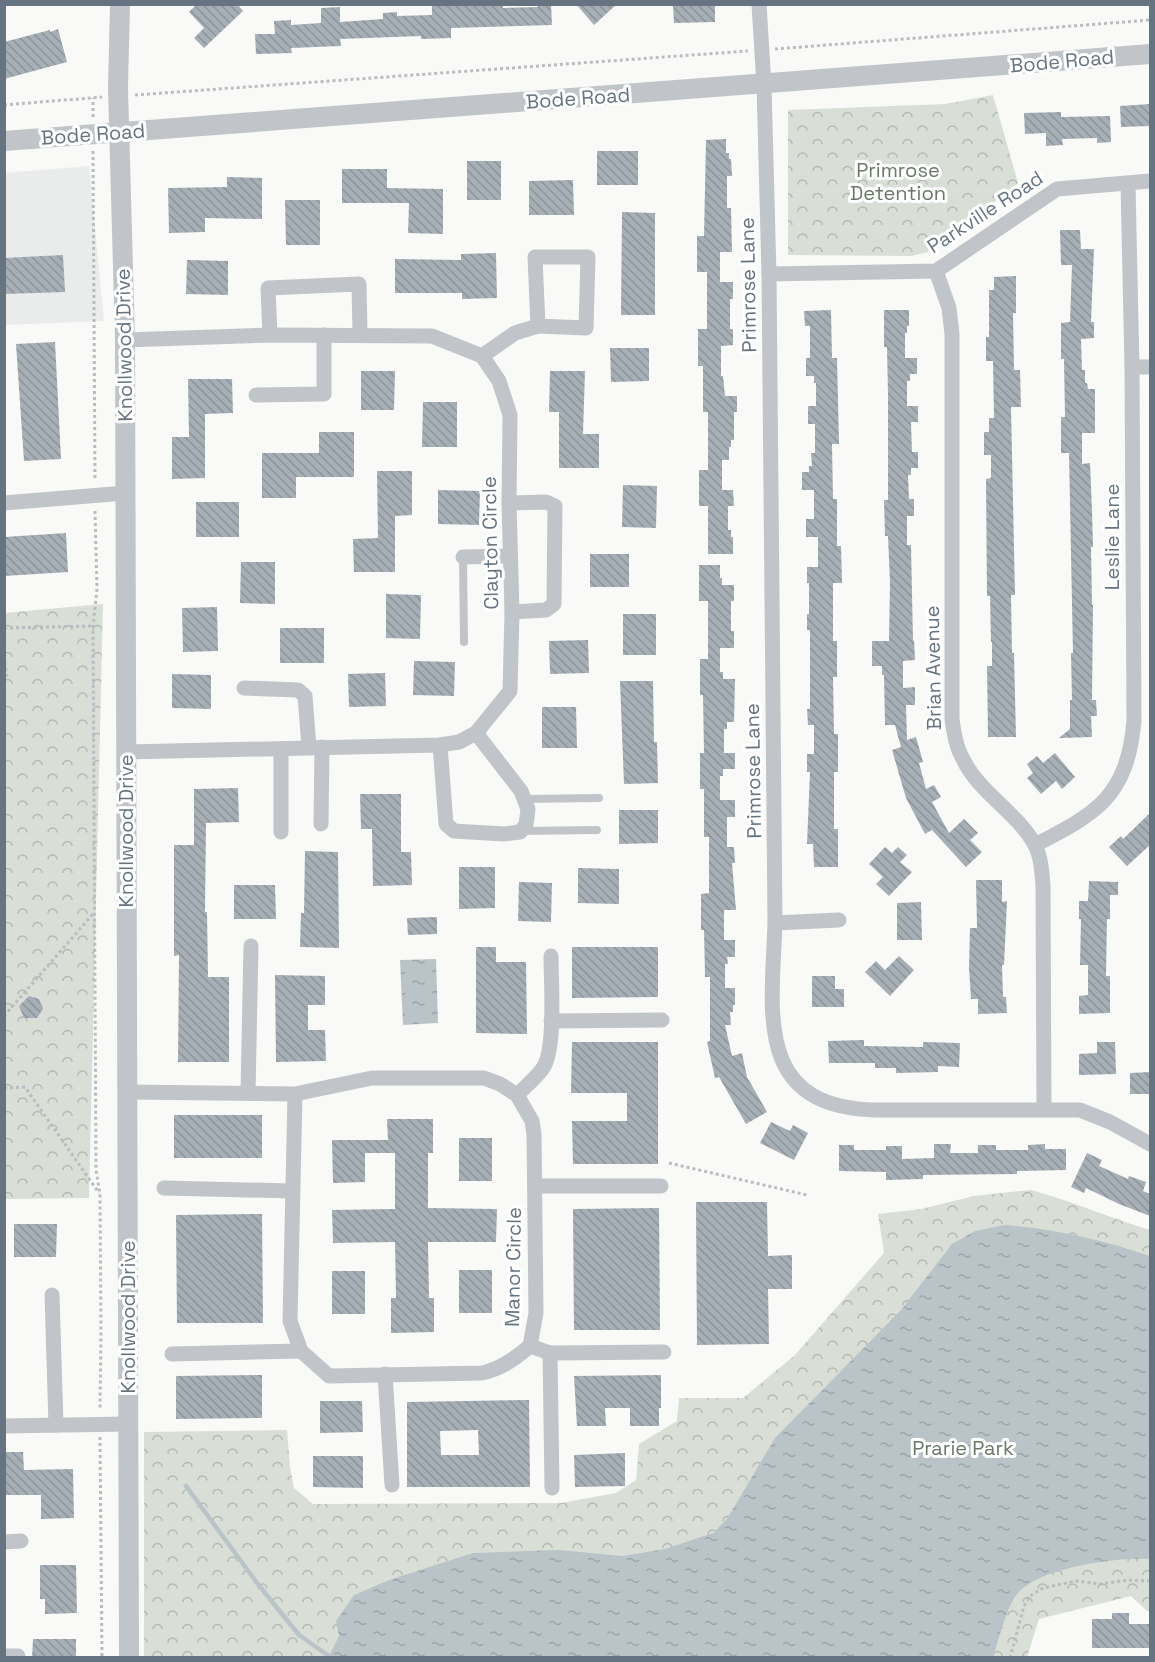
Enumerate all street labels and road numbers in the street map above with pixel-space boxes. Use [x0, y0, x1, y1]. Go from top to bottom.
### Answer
street label: Bode Road [1009, 43, 1115, 79]
street label: Bode Road [525, 81, 631, 115]
street label: Bode Road [40, 117, 146, 151]
street label: Parkville Road [922, 165, 1048, 259]
street label: Primrose Lane [734, 217, 762, 353]
street label: Knollwood Drive [110, 268, 138, 422]
street label: Clayton Circle [476, 476, 504, 610]
street label: Leslie Lane [1099, 484, 1125, 590]
street label: Brian Avenue [919, 605, 947, 731]
street label: Primrose Lane [739, 703, 767, 839]
street label: Knollwood Drive [113, 754, 139, 908]
street label: Manor Circle [499, 1207, 527, 1327]
street label: Knollwood Drive [115, 1240, 141, 1394]

